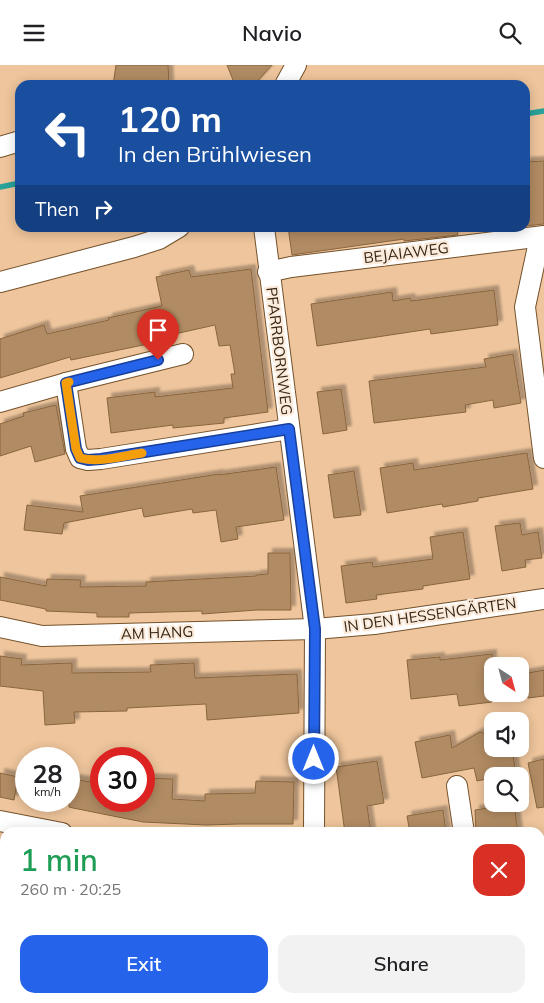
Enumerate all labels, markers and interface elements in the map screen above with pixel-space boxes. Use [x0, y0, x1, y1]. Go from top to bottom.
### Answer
icon: menu [20, 19, 48, 47]
text: Navio [242, 19, 302, 47]
icon: search [496, 19, 524, 47]
text: 120 m [118, 97, 222, 141]
icon: left [35, 100, 100, 165]
text: In den Brühlwiesen [118, 140, 312, 168]
icon: right [89, 195, 117, 223]
text: Then [35, 197, 79, 221]
street label: BEJAIAWEG [362, 238, 450, 267]
street label: PFARRBORNWEG [262, 286, 297, 416]
pin [137, 309, 179, 360]
icon: arrive [144, 316, 172, 344]
street label: IN DEN HESSENGÄRTEN [342, 593, 517, 636]
street label: AM HANG [120, 622, 194, 643]
north arrow [484, 657, 529, 703]
map controls [484, 657, 529, 812]
button: sound [484, 712, 529, 757]
position arrow [287, 732, 339, 784]
speed limit sign: 30 [90, 747, 155, 812]
text: 28 [32, 758, 63, 789]
button: search [484, 767, 529, 812]
text: km/h [34, 784, 61, 799]
text: 1 min [20, 841, 98, 879]
button: close [473, 844, 525, 896]
text: 260 m · 20:25 [20, 879, 121, 899]
button: Exit [20, 935, 268, 993]
button: Share [278, 935, 525, 993]

